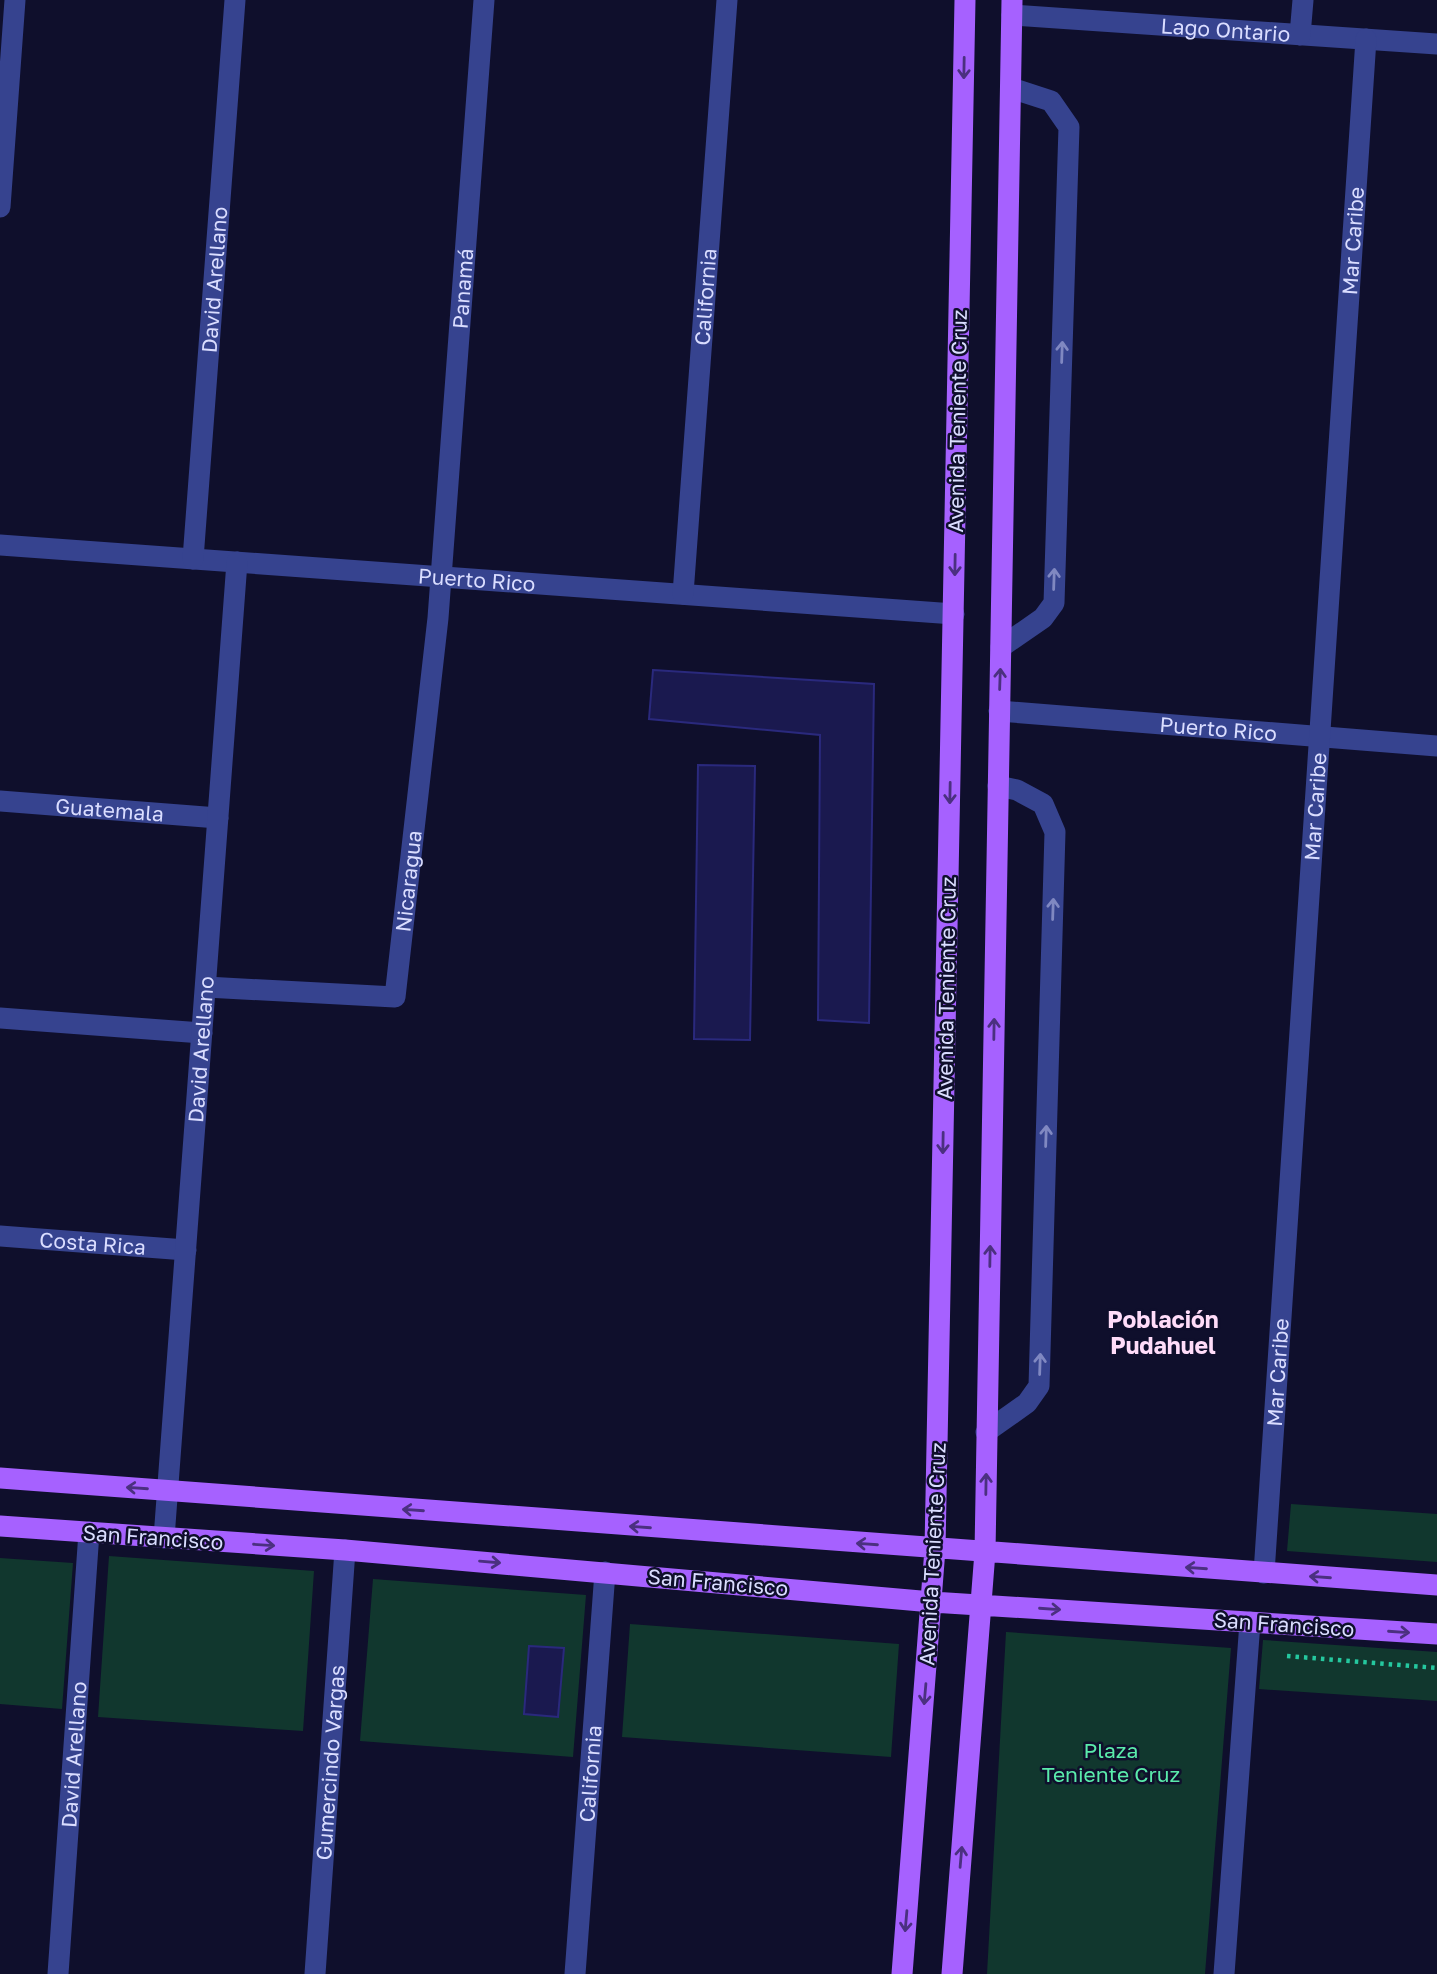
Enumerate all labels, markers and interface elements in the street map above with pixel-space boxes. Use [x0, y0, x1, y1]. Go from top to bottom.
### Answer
street label: Lago Ontario [1160, 12, 1291, 47]
one-way arrow [957, 56, 971, 79]
street label: Mar Caribe [1336, 186, 1369, 296]
street label: David Arellano [196, 206, 232, 354]
street label: Panamá [447, 247, 478, 330]
street label: California [688, 247, 722, 346]
street label: Avenida Teniente Cruz [942, 309, 972, 533]
one-way arrow [1055, 340, 1068, 363]
one-way arrow [948, 553, 962, 576]
street label: Puerto Rico [417, 562, 536, 597]
one-way arrow [1048, 568, 1061, 591]
one-way arrow [994, 668, 1007, 691]
street label: Puerto Rico [1159, 711, 1278, 746]
street label: Mar Caribe [1298, 752, 1332, 862]
one-way arrow [944, 781, 957, 804]
street label: Guatemala [54, 792, 165, 827]
street label: Nicaragua [389, 829, 427, 933]
street label: Avenida Teniente Cruz [931, 876, 961, 1100]
one-way arrow [1046, 898, 1059, 921]
street label: David Arellano [182, 975, 219, 1124]
one-way arrow [987, 1017, 1001, 1040]
one-way arrow [1039, 1125, 1053, 1148]
one-way arrow [936, 1131, 950, 1154]
street label: Costa Rica [39, 1226, 147, 1260]
one-way arrow [983, 1245, 996, 1268]
district label: Población Pudahuel [1107, 1305, 1219, 1359]
street label: Mar Caribe [1261, 1317, 1294, 1427]
one-way arrow [1033, 1352, 1046, 1375]
street label: Avenida Teniente Cruz [913, 1442, 951, 1666]
one-way arrow [979, 1472, 993, 1495]
one-way arrow [127, 1481, 149, 1494]
one-way arrow [402, 1503, 425, 1516]
street label: San Francisco [82, 1519, 224, 1555]
one-way arrow [629, 1520, 652, 1533]
one-way arrow [856, 1537, 879, 1550]
one-way arrow [252, 1538, 275, 1551]
one-way arrow [479, 1556, 501, 1569]
one-way arrow [1185, 1561, 1208, 1574]
street label: San Francisco [647, 1563, 789, 1601]
one-way arrow [1309, 1570, 1332, 1583]
one-way arrow [1038, 1603, 1061, 1616]
street label: San Francisco [1213, 1606, 1355, 1642]
one-way arrow [1388, 1626, 1410, 1639]
street label: Gumercindo Vargas [310, 1664, 350, 1861]
street label: David Arellano [55, 1680, 91, 1829]
one-way arrow [918, 1682, 931, 1705]
street label: California [573, 1724, 607, 1823]
park label: Plaza Teniente Cruz [1042, 1737, 1180, 1787]
one-way arrow [955, 1846, 968, 1869]
one-way arrow [899, 1909, 912, 1932]

